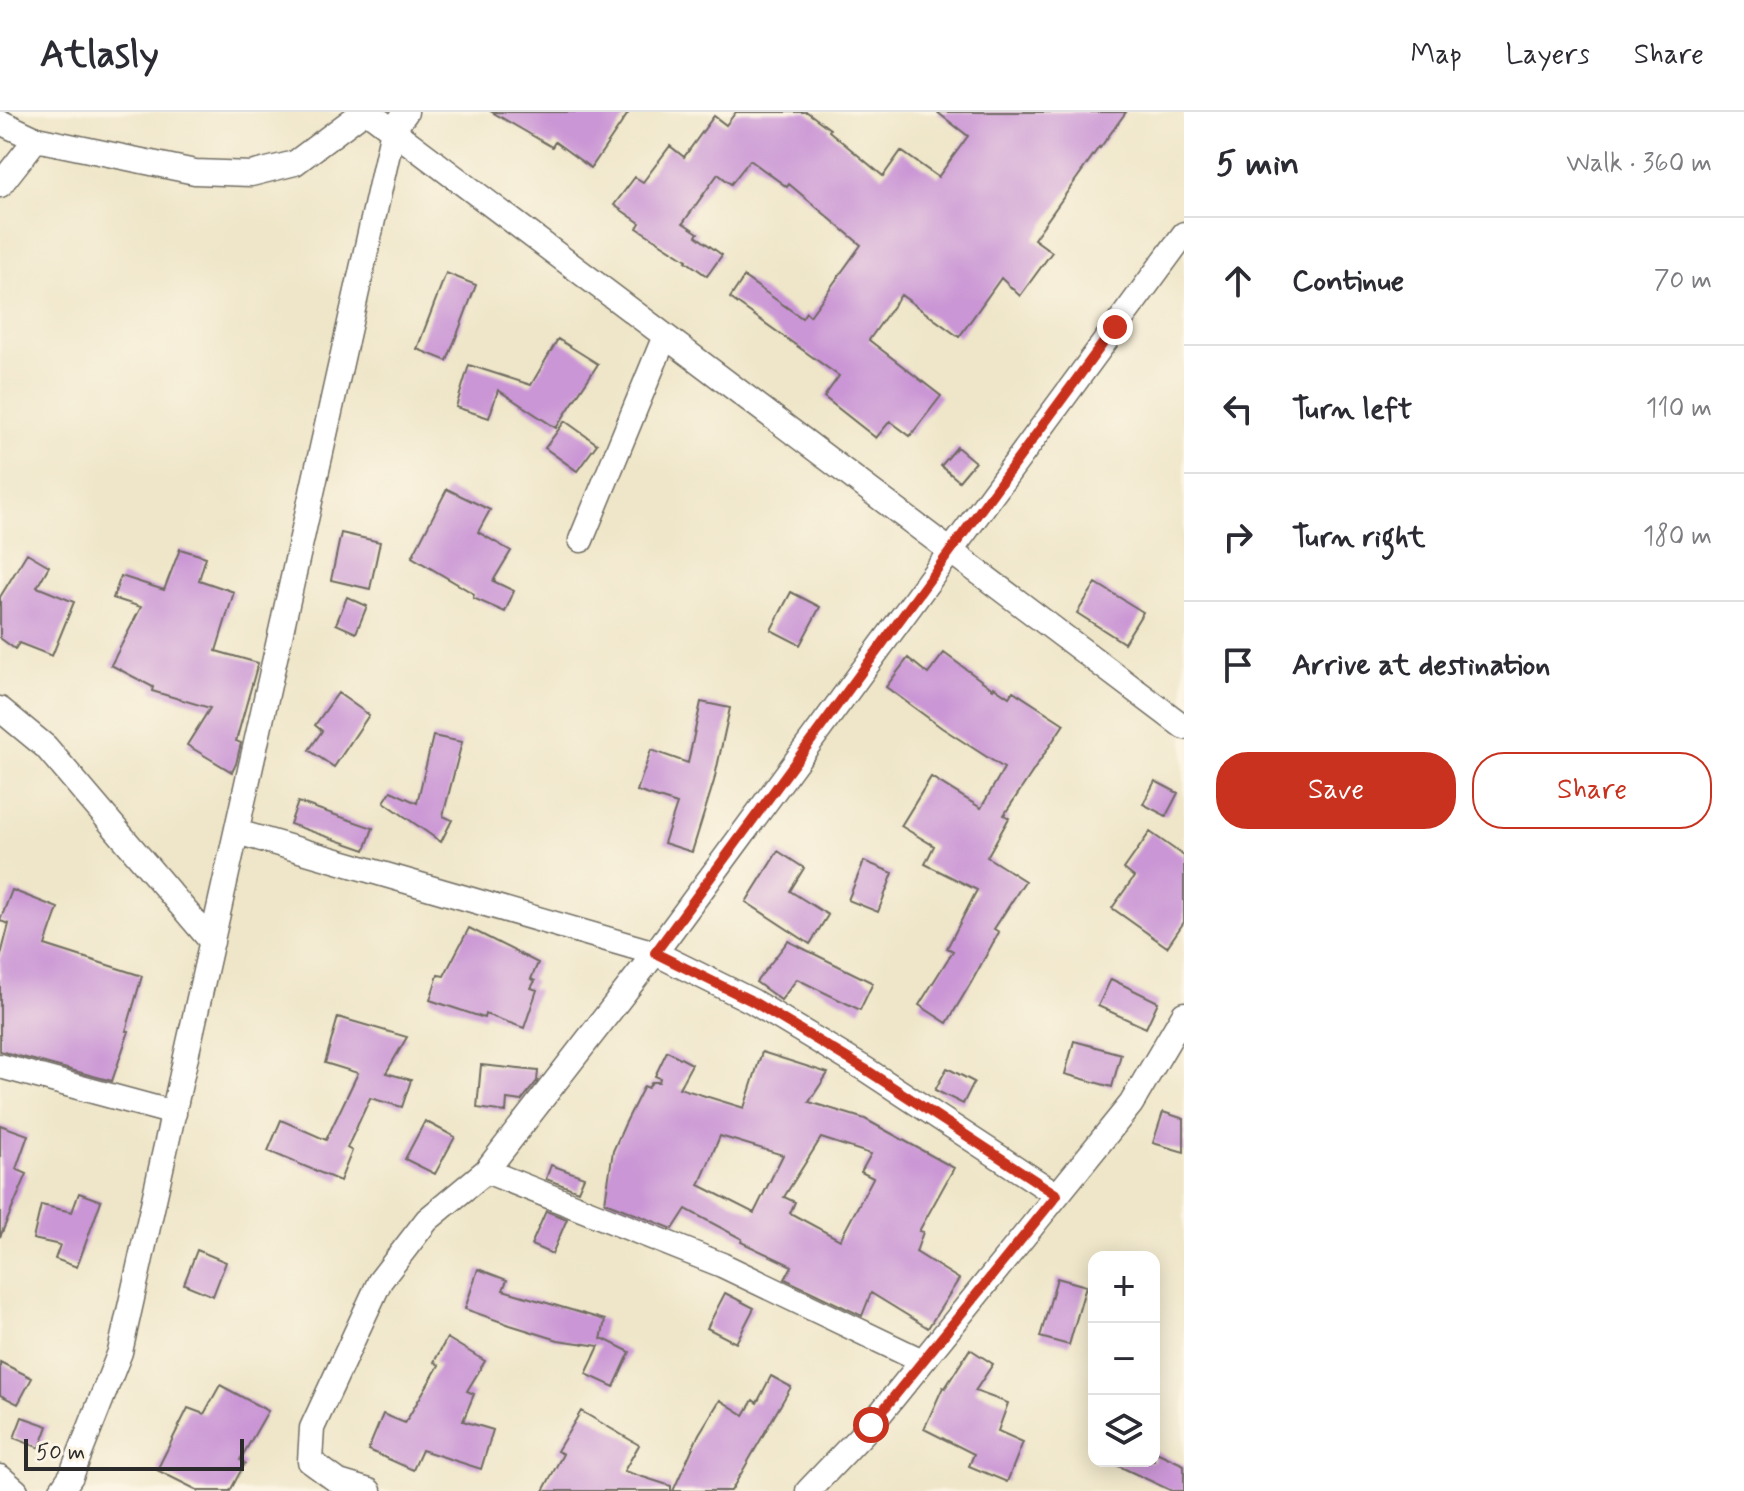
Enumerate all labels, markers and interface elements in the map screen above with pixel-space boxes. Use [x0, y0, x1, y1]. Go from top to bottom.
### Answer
text: Atlasly [40, 31, 159, 80]
text: Map [1411, 37, 1462, 74]
text: Layers [1506, 37, 1590, 74]
text: Share [1634, 37, 1704, 74]
text: 5 min [1216, 142, 1299, 187]
text: Walk · 360 m [1566, 147, 1712, 181]
icon: ahead [1216, 259, 1260, 303]
text: Continue [1292, 262, 1404, 301]
text: 70 m [1654, 264, 1712, 298]
route end [1097, 309, 1133, 345]
icon: left [1216, 387, 1260, 431]
text: Turn left [1292, 390, 1412, 429]
text: 110 m [1646, 392, 1712, 426]
icon: right [1216, 515, 1260, 559]
text: Turn right [1292, 518, 1425, 557]
text: 180 m [1643, 520, 1712, 554]
icon: arrive [1216, 643, 1260, 687]
text: Arrive at destination [1292, 646, 1550, 685]
button: Save [1216, 752, 1456, 829]
button: Share [1472, 752, 1712, 829]
map controls [1088, 1251, 1160, 1467]
button: + [1088, 1251, 1160, 1323]
button: − [1088, 1323, 1160, 1395]
button: layers [1088, 1395, 1160, 1467]
route start [853, 1407, 889, 1443]
scale bar [24, 1435, 244, 1471]
text: 50 m [36, 1439, 85, 1467]

